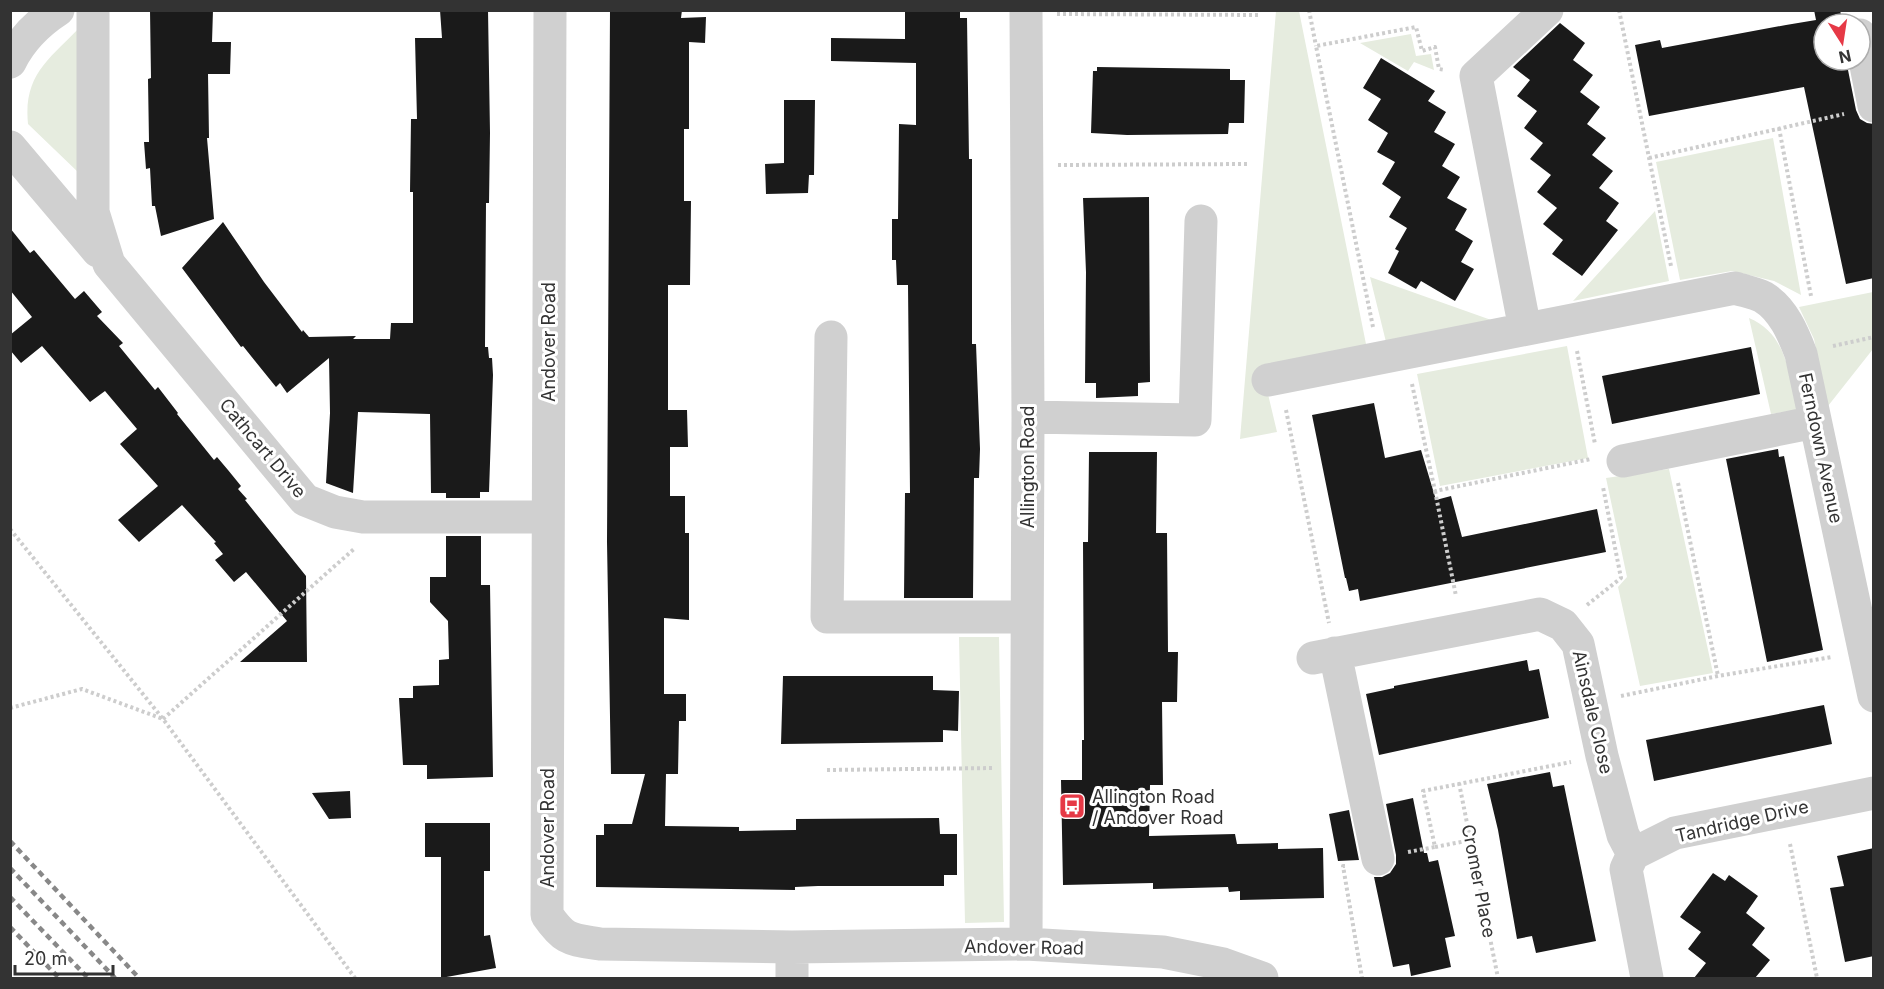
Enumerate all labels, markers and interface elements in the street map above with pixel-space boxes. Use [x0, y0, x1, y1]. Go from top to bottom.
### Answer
north arrow [1812, 12, 1872, 72]
text: N [1837, 46, 1853, 68]
street label: Andover Road [538, 282, 559, 402]
street label: Ferndown Avenue [1795, 371, 1847, 525]
street label: Cathcart Drive [215, 394, 311, 502]
street label: Allington Road [1017, 406, 1038, 528]
street label: Ainsdale Close [1569, 648, 1617, 776]
street label: Andover Road [537, 768, 558, 888]
place label: Allington Road / Andover Road [1092, 786, 1224, 828]
bus stop icon: Allington Road / Andover Road [1057, 791, 1087, 821]
street label: Tandridge Drive [1673, 795, 1811, 847]
street label: Cromer Place [1458, 822, 1500, 940]
street label: Andover Road [964, 935, 1084, 959]
scale bar [15, 938, 112, 976]
text: 20 m [24, 948, 67, 969]

